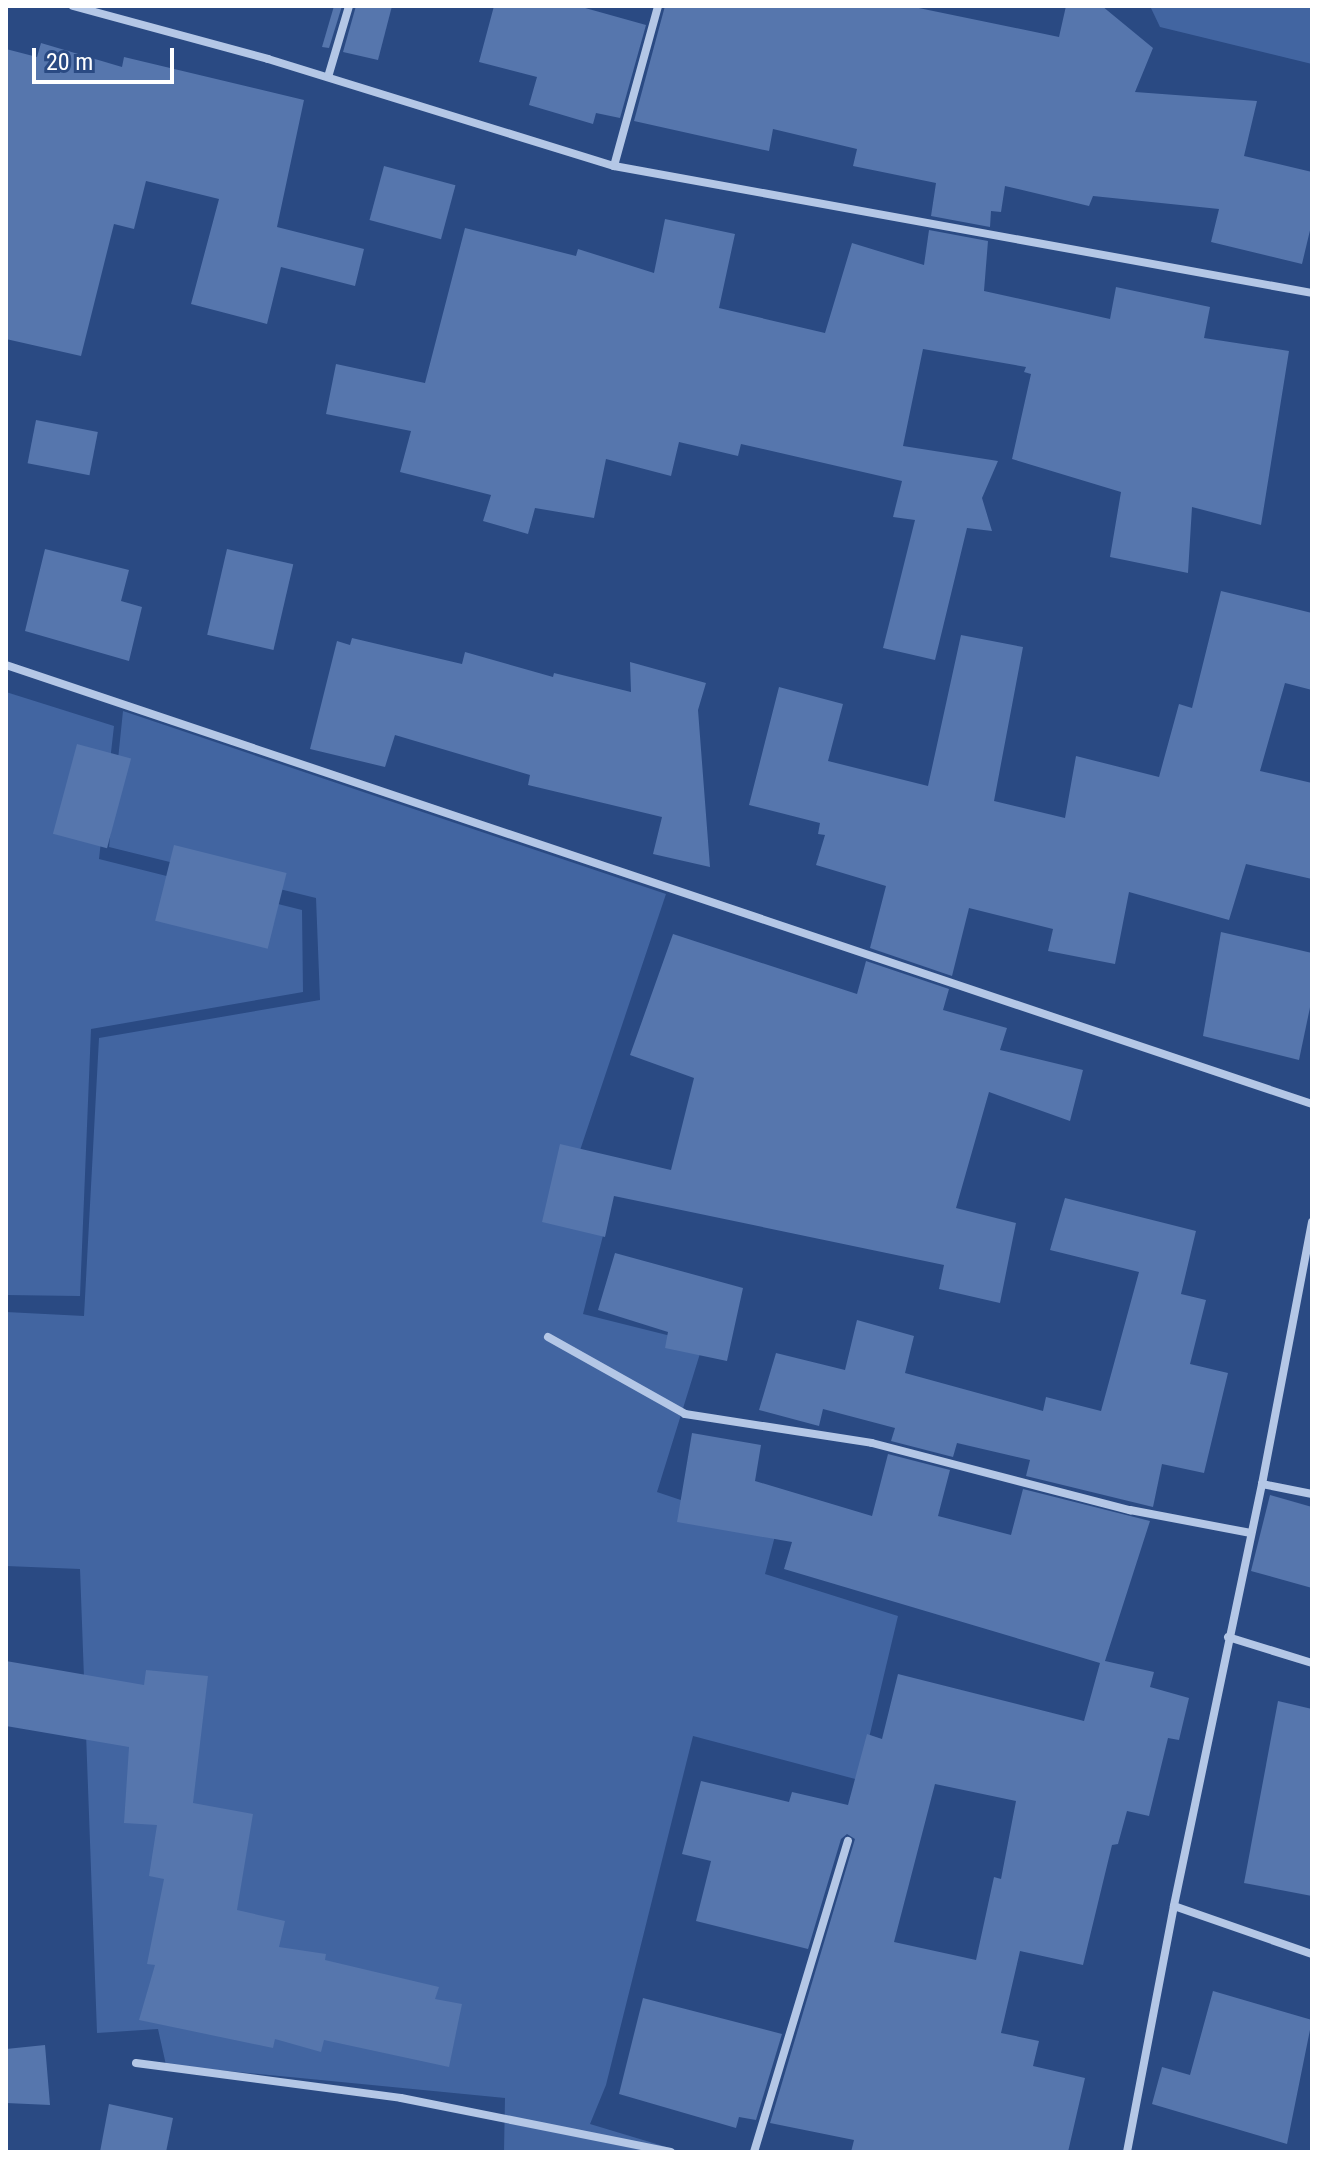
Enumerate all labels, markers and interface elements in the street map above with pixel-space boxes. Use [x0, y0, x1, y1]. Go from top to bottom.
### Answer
scale bar [36, 32, 178, 82]
text: 20 m [46, 48, 93, 76]

